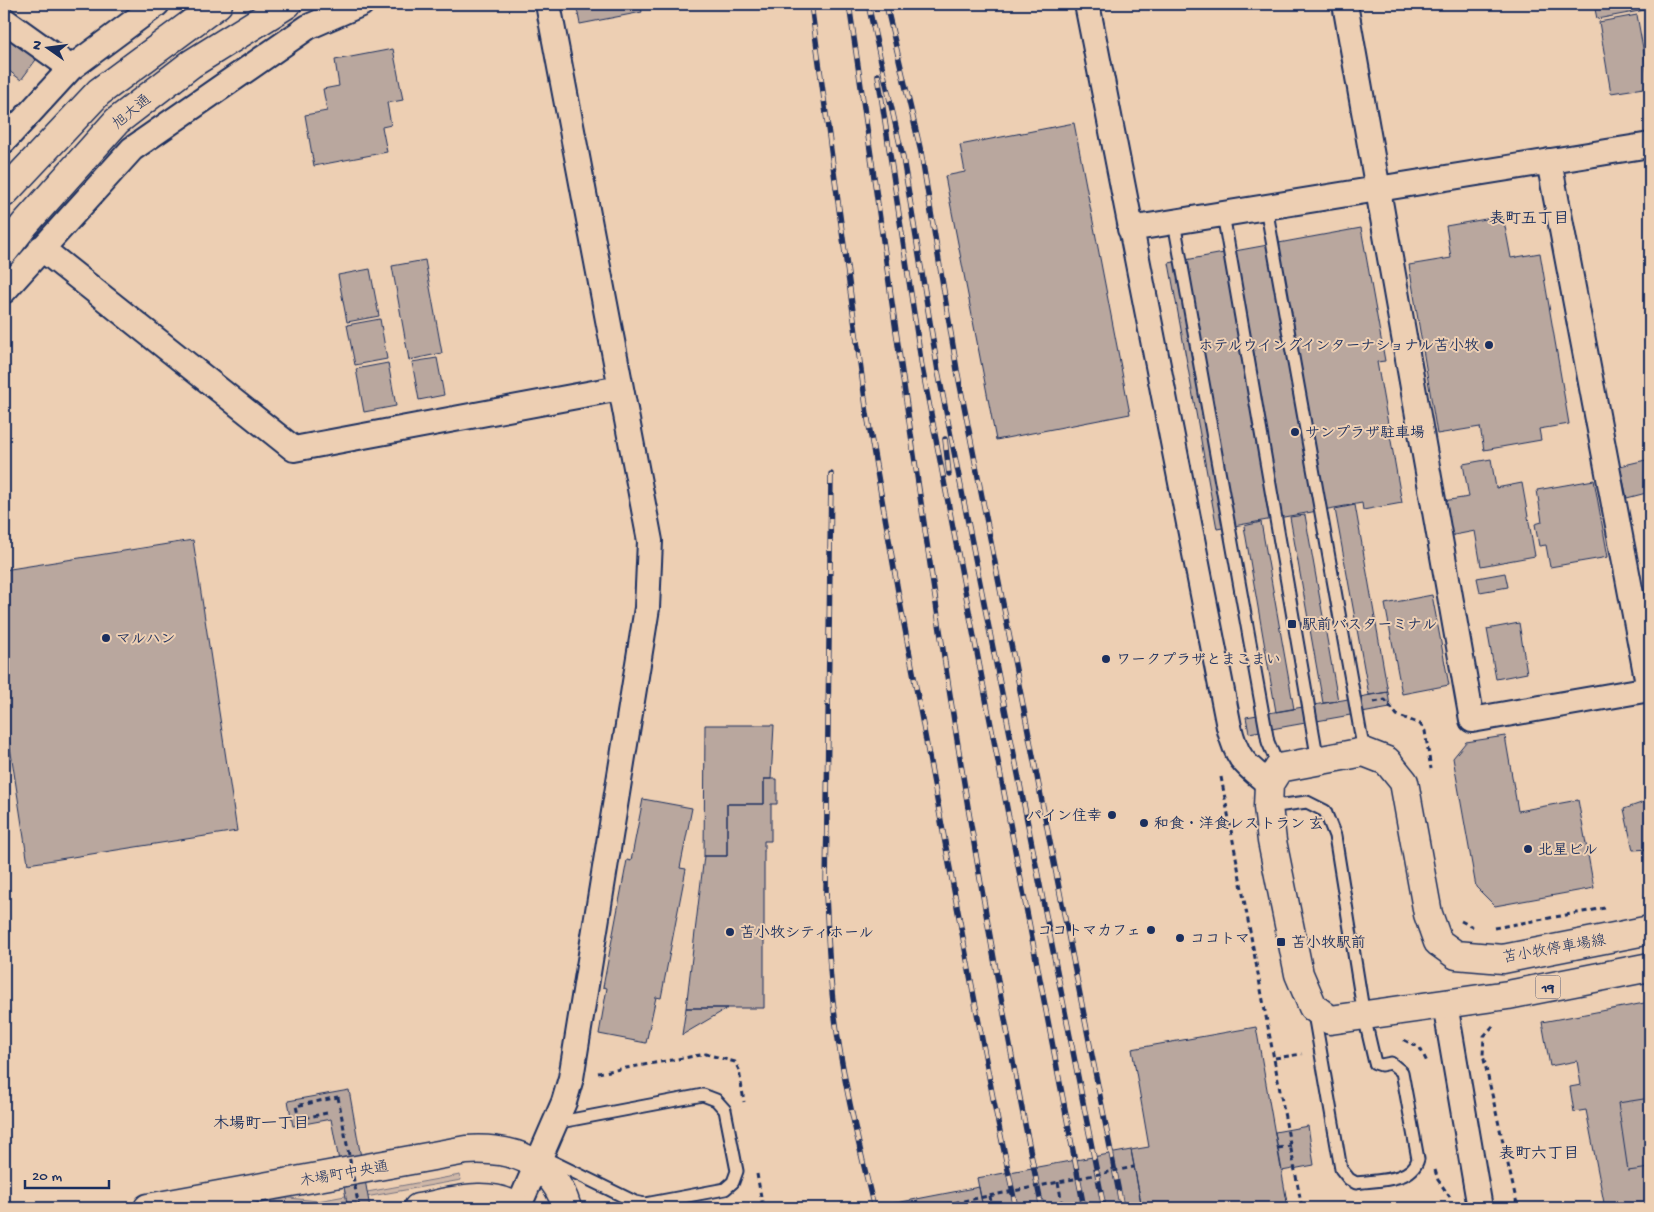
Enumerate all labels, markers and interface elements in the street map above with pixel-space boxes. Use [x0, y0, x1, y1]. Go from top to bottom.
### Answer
north arrow [22, 22, 72, 72]
text: N [28, 39, 47, 52]
street label: 旭大通 [109, 91, 155, 134]
district label: 表町五丁目 [1489, 209, 1569, 230]
place label: ホテルウイングインターナショナル苫小牧 [1198, 337, 1479, 356]
marker: ホテルウイングインターナショナル苫小牧 [1483, 339, 1495, 351]
place label: サンプラザ駐車場 [1305, 424, 1425, 443]
marker: サンプラザ駐車場 [1289, 426, 1301, 438]
place label: 駅前バスターミナル [1302, 616, 1437, 635]
marker: 駅前バスターミナル [1286, 618, 1298, 630]
place label: マルハン [116, 631, 175, 649]
marker: マルハン [100, 632, 112, 644]
place label: ワークプラザとまこまい [1116, 652, 1281, 670]
marker: ワークプラザとまこまい [1100, 653, 1112, 665]
place label: パイン住幸 [1027, 807, 1102, 826]
marker: パイン住幸 [1106, 809, 1118, 821]
place label: 和食・洋食レストラン 玄 [1154, 815, 1324, 834]
marker: 和食・洋食レストラン 玄 [1138, 817, 1150, 829]
place label: 北星ビル [1538, 842, 1598, 860]
marker: 北星ビル [1522, 843, 1534, 855]
place label: ココトマカフェ [1037, 923, 1141, 941]
place label: 苫小牧シティホール [740, 924, 874, 943]
marker: ココトマカフェ [1145, 924, 1157, 936]
marker: 苫小牧シティホール [724, 926, 736, 938]
place label: ココトマ [1190, 931, 1250, 949]
street label: 苫小牧停車場線 [1501, 931, 1608, 968]
marker: ココトマ [1174, 932, 1186, 944]
place label: 苫小牧駅前 [1291, 934, 1366, 953]
marker: 苫小牧駅前 [1275, 936, 1287, 948]
road number: 19 [1536, 976, 1560, 999]
district label: 木場町一丁目 [213, 1114, 309, 1135]
district label: 表町六丁目 [1499, 1144, 1579, 1165]
scale bar [25, 1157, 109, 1189]
street label: 木場町中央通 [298, 1157, 390, 1192]
text: 20 m [32, 1168, 62, 1186]

